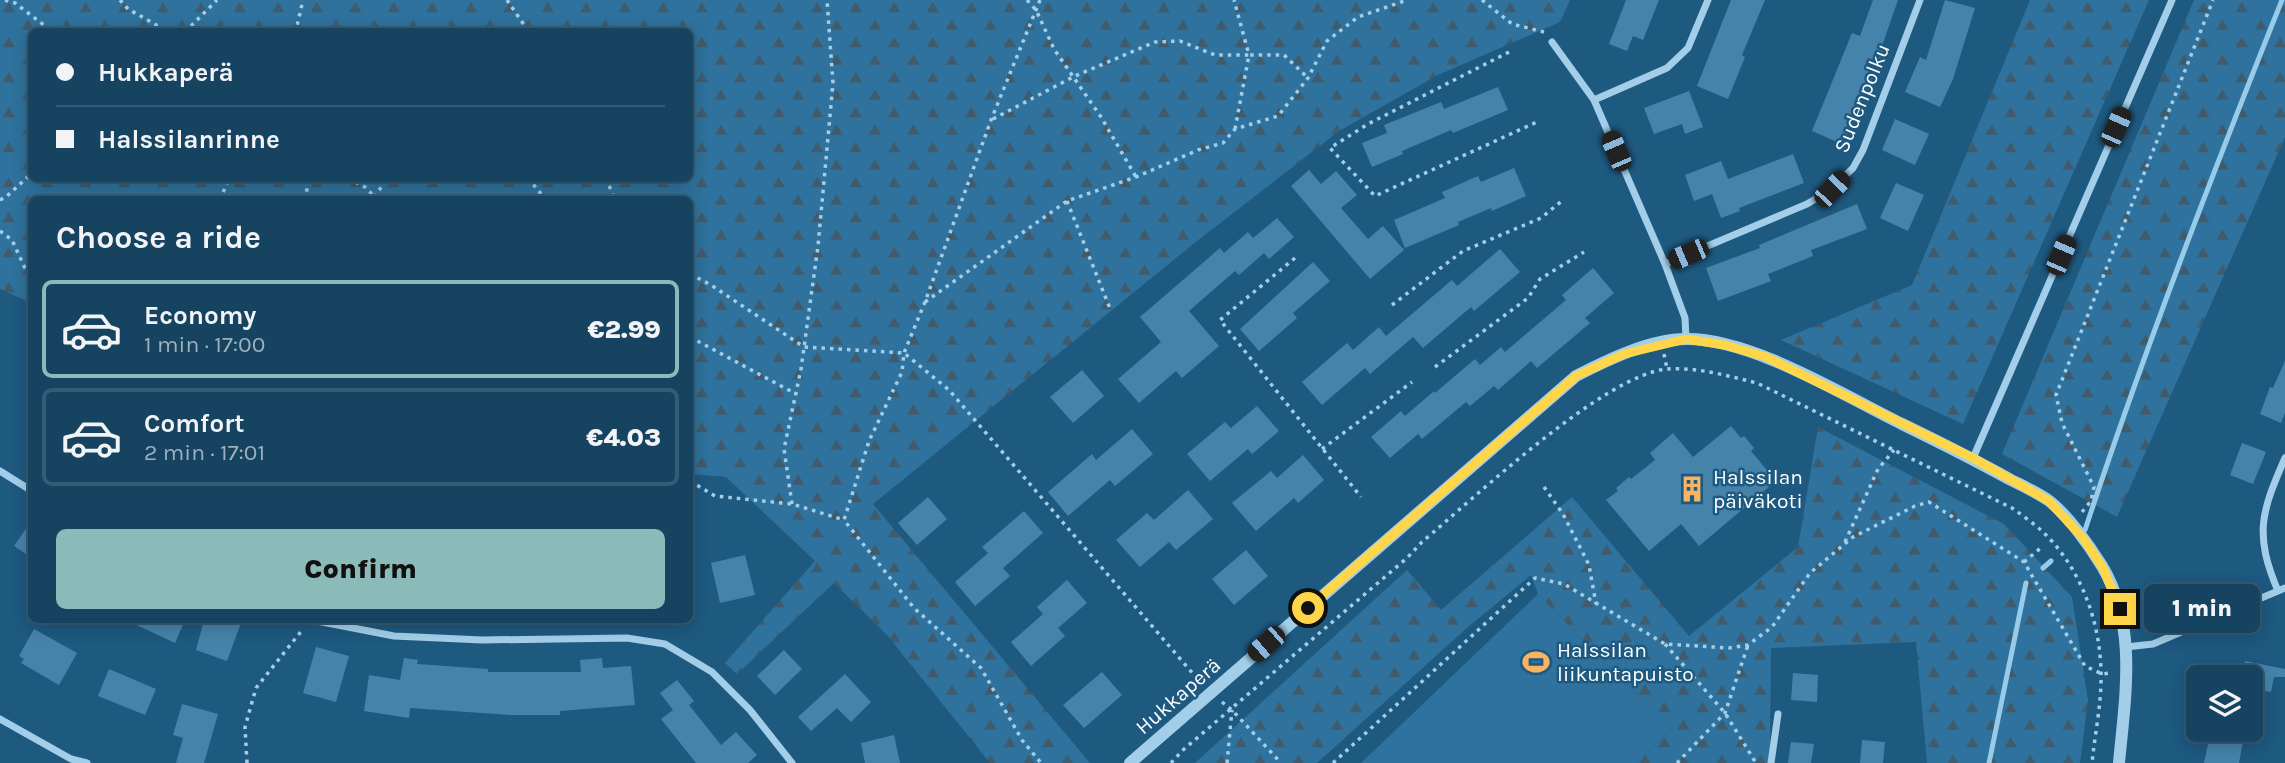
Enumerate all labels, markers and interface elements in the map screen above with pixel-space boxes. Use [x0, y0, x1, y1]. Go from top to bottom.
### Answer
street label: Sudenpolku [1829, 40, 1895, 156]
text: Hukkaperä [98, 57, 234, 88]
car [2098, 104, 2135, 150]
text: Halssilanrinne [98, 124, 280, 155]
car [1599, 128, 1634, 174]
car [1810, 167, 1855, 211]
text: Choose a ride [56, 219, 261, 256]
car [2044, 232, 2079, 278]
car [1665, 236, 1712, 272]
icon: car [60, 298, 123, 361]
text: Economy [144, 300, 256, 331]
text: €2.99 [588, 314, 661, 345]
text: 1 min · 17:00 [144, 331, 265, 358]
icon: car [60, 406, 123, 469]
text: Comfort [144, 408, 245, 439]
text: €4.03 [586, 422, 661, 453]
text: 2 min · 17:01 [144, 439, 265, 466]
place label: Halssilan päiväkoti [1713, 465, 1803, 513]
building icon: Halssilan päiväkoti [1677, 474, 1707, 504]
button: Confirm [56, 529, 665, 609]
callout: 1 min [2144, 584, 2260, 634]
route start [1292, 592, 1324, 624]
route end [2104, 593, 2136, 625]
text: 1 min [2172, 595, 2232, 622]
car [1244, 622, 1289, 666]
place label: Halssilan liikuntapuisto [1557, 638, 1694, 686]
sports icon: Halssilan liikuntapuisto [1521, 647, 1551, 677]
street label: Hukkaperä [1131, 653, 1225, 739]
map controls [2186, 665, 2263, 742]
button: layers [2186, 665, 2263, 742]

